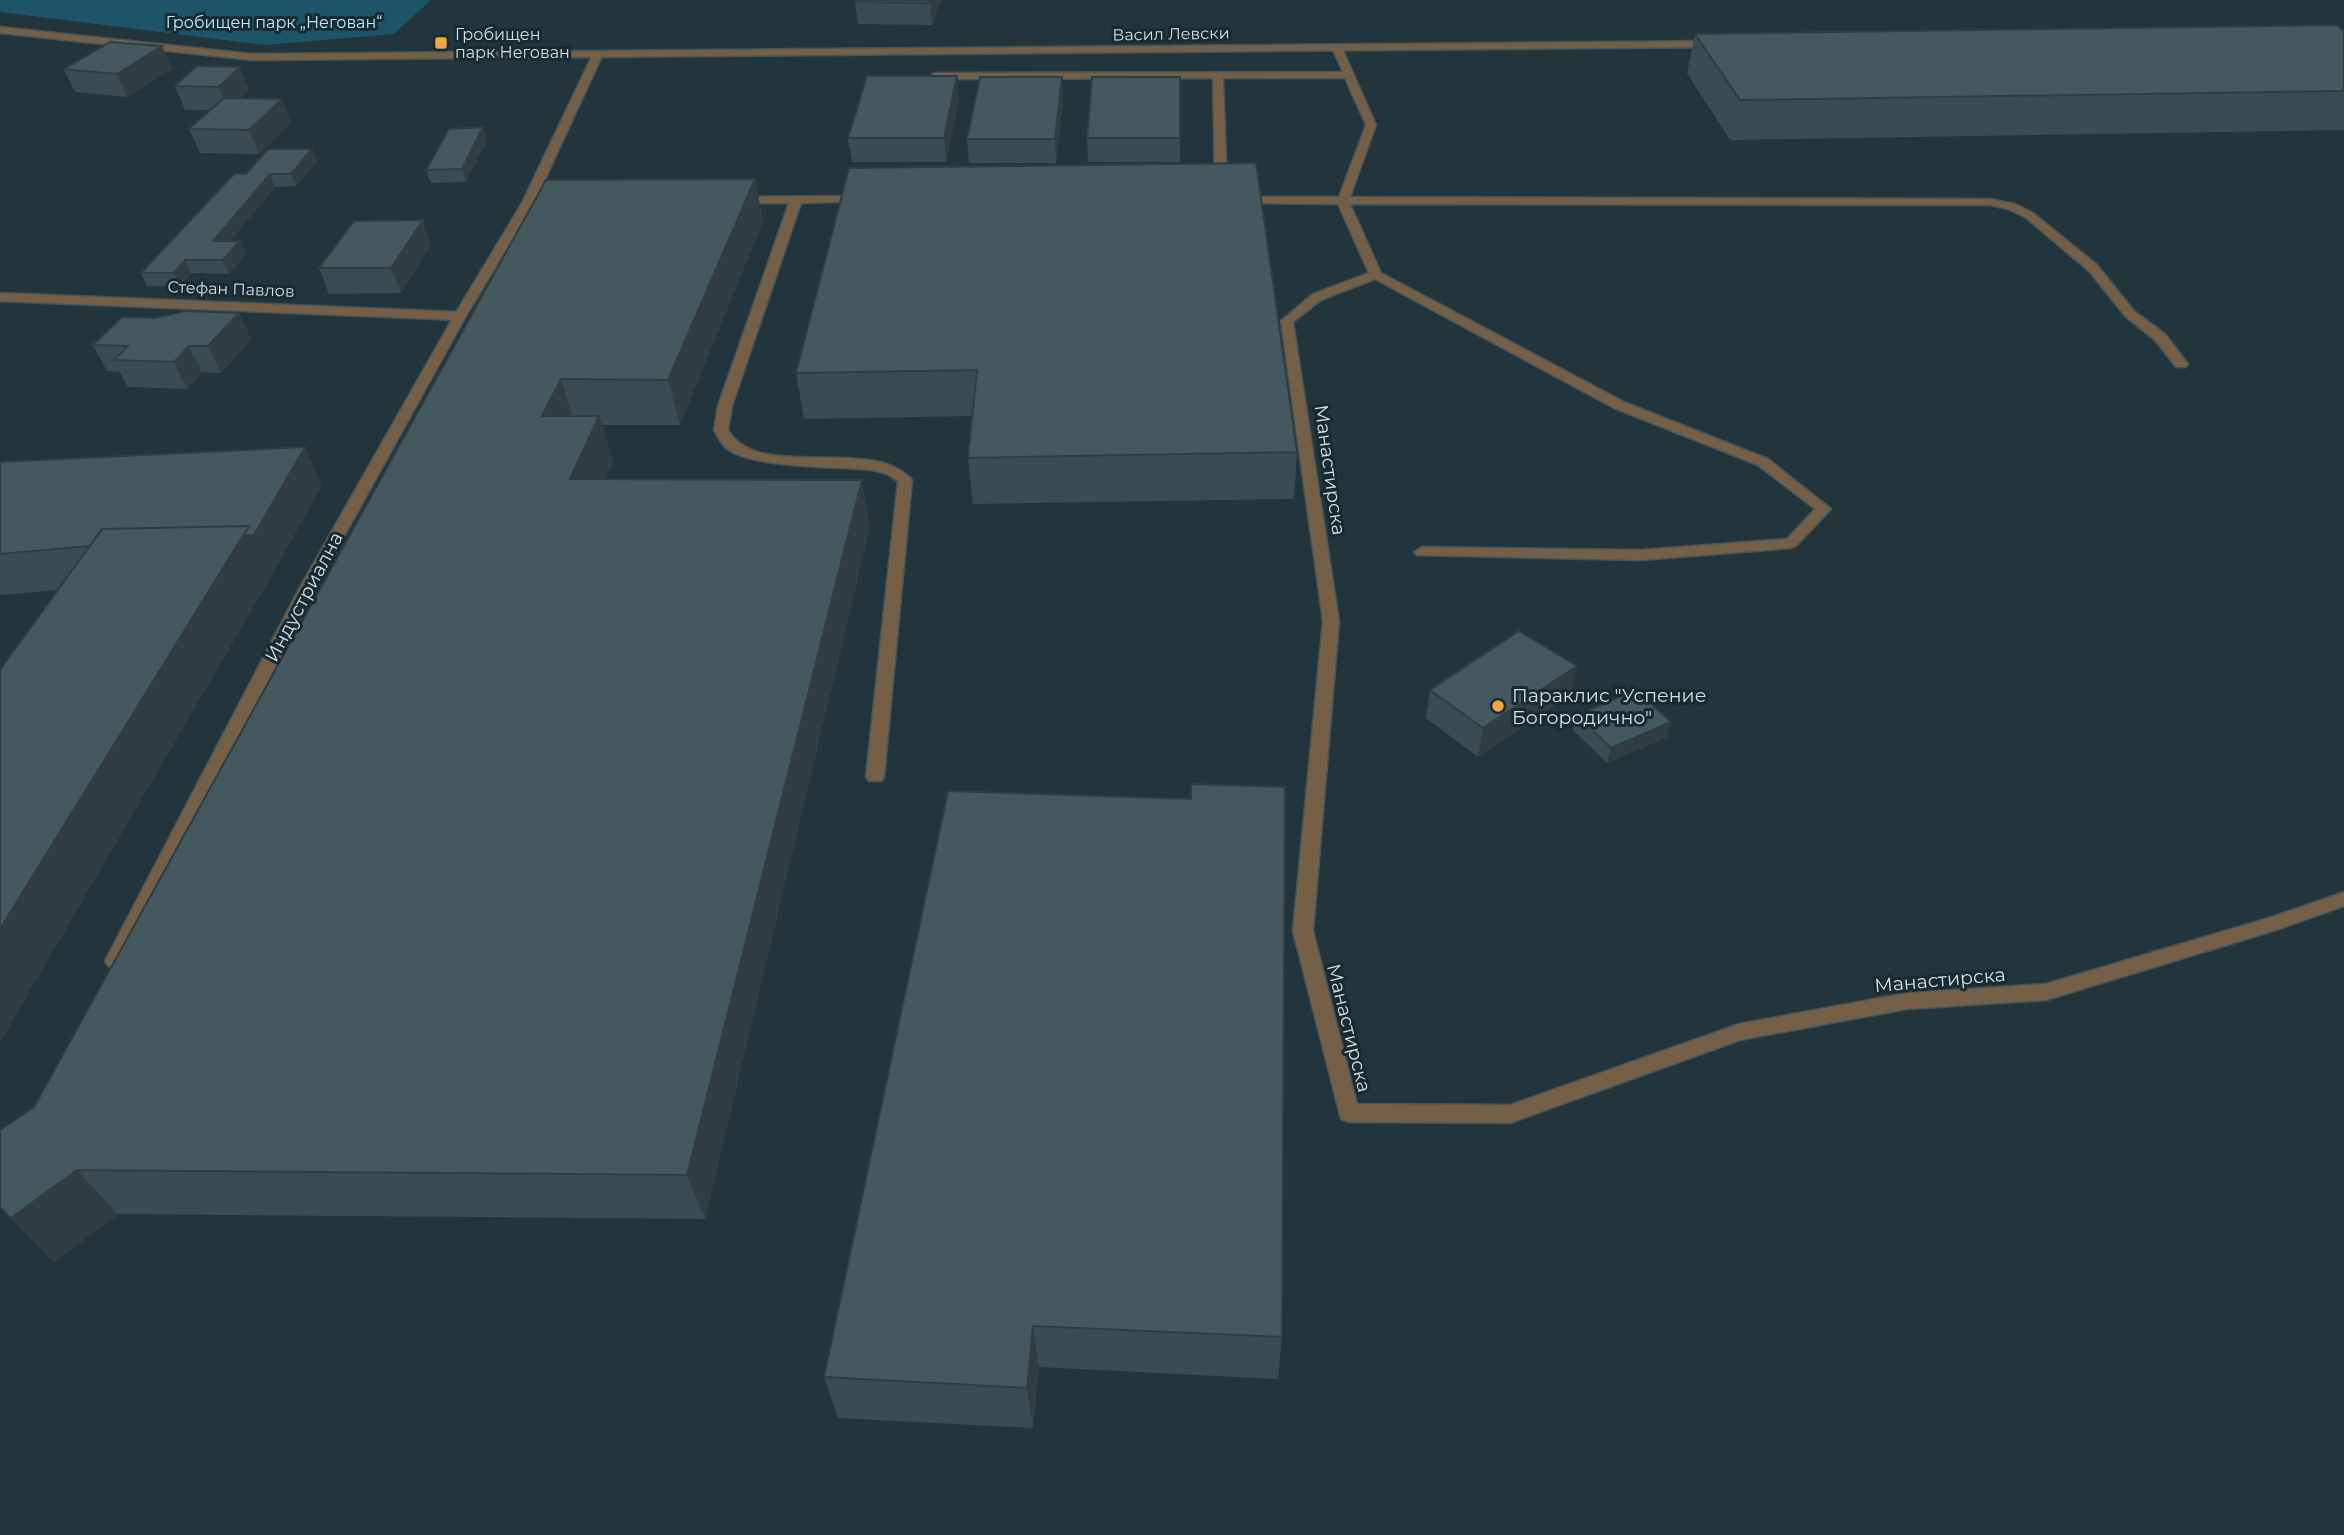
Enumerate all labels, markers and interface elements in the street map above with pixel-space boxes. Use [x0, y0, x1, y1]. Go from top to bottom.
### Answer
park label: Гробищен парк „Негован“ [166, 13, 382, 32]
street label: Васил Левски [1112, 23, 1230, 45]
place label: Гробищен парк Негован [455, 25, 570, 62]
marker: Гробищен парк Негован [433, 35, 449, 51]
street label: Стефан Павлов [167, 277, 295, 301]
street label: Манастирска [1309, 403, 1351, 537]
street label: Индустриална [260, 528, 348, 666]
place label: Параклис "Успение Богородично" [1512, 684, 1706, 729]
marker: Параклис "Успение Богородично" [1490, 698, 1506, 714]
street label: Манастирска [1322, 961, 1376, 1095]
street label: Манастирска [1873, 963, 2007, 997]

